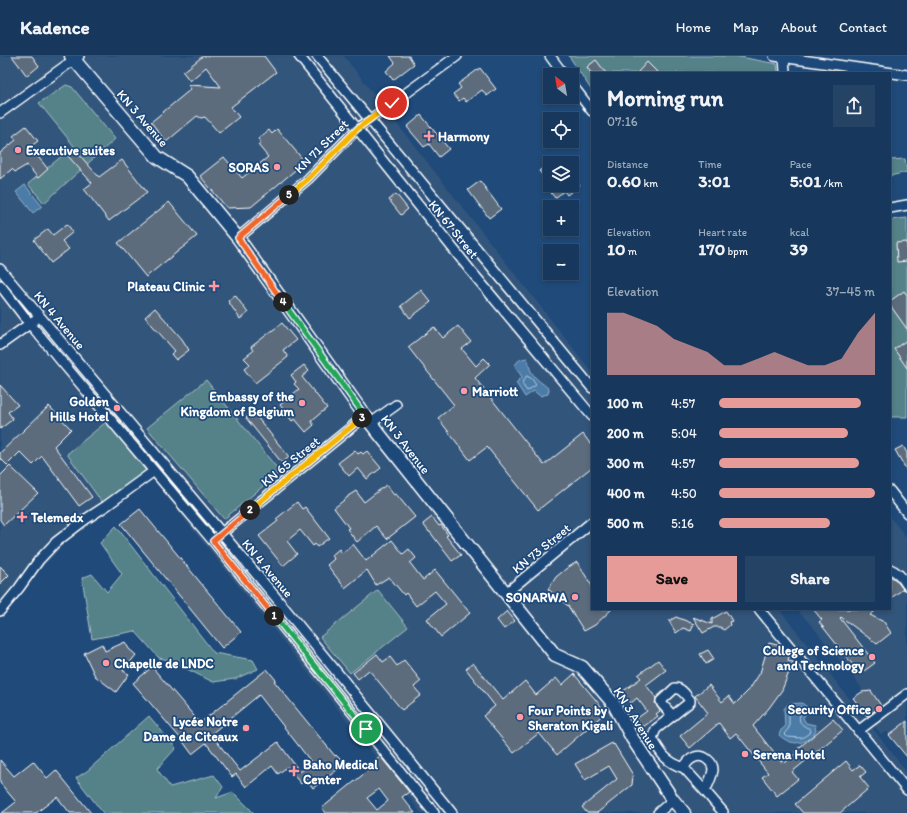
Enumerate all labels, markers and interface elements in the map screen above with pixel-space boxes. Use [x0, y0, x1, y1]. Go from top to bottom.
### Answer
text: Kadence [20, 16, 90, 39]
text: Home [676, 19, 711, 36]
text: Map [733, 19, 759, 36]
text: About [781, 19, 817, 36]
text: Contact [839, 19, 887, 36]
north arrow [543, 68, 579, 104]
map controls [543, 68, 579, 280]
text: Morning run [607, 85, 723, 112]
button: share [833, 85, 875, 127]
pin [375, 86, 409, 120]
street label: KN 3 Avenue [114, 87, 171, 150]
icon: check [381, 92, 403, 114]
button: locate [543, 112, 579, 148]
text: 07:16 [607, 114, 638, 129]
street label: KN 71 Street [291, 116, 351, 176]
place label: Harmony [438, 129, 490, 145]
marker: Harmony [423, 130, 435, 142]
place label: Executive suites [26, 143, 115, 158]
marker: Executive suites [13, 145, 23, 155]
button: layers [543, 156, 579, 192]
text: Distance [607, 158, 648, 171]
text: Time [698, 158, 722, 171]
text: Pace [790, 158, 812, 171]
place label: SORAS [229, 160, 270, 175]
marker: SORAS [272, 162, 282, 172]
text: 0.60 [607, 171, 641, 191]
text: 3:01 [698, 171, 730, 191]
text: 5:01 [790, 171, 821, 191]
text: km [641, 177, 658, 190]
text: /km [821, 177, 843, 190]
pin: 5 [279, 185, 299, 205]
text: 5 [286, 188, 292, 201]
street label: KN 67 Street [426, 197, 482, 262]
button: + [543, 200, 579, 236]
text: Elevation [607, 226, 651, 239]
text: Heart rate [698, 226, 747, 239]
text: kcal [790, 226, 809, 239]
text: 10 [607, 239, 625, 259]
text: 170 [698, 239, 725, 259]
text: 39 [790, 239, 808, 259]
button: − [543, 244, 579, 280]
text: m [625, 245, 637, 258]
text: bpm [725, 245, 748, 258]
place label: Plateau Clinic [127, 279, 205, 294]
marker: Plateau Clinic [208, 280, 220, 292]
text: Elevation [607, 284, 659, 299]
text: 37–45 m [826, 284, 875, 299]
street label: KN 4 Avenue [31, 288, 88, 352]
pin: 4 [273, 292, 293, 312]
text: 4 [280, 295, 286, 308]
place label: Marriott [472, 384, 519, 399]
marker: Marriott [459, 386, 469, 396]
place label: Embassy of the Kingdom of Belgium [180, 389, 295, 420]
place label: Golden Hills Hotel [50, 394, 110, 424]
text: 100 m [607, 396, 643, 411]
text: 4:57 [671, 396, 695, 411]
marker: Embassy of the Kingdom of Belgium [297, 398, 307, 408]
marker: Golden Hills Hotel [112, 403, 122, 413]
pin: 3 [352, 408, 372, 428]
text: 3 [359, 411, 365, 424]
street label: KN 3 Avenue [378, 412, 433, 477]
text: 200 m [607, 426, 644, 441]
text: 5:04 [671, 426, 697, 441]
street label: KN 65 Street [258, 433, 323, 490]
text: 300 m [607, 456, 644, 471]
text: 4:57 [671, 456, 695, 471]
text: 400 m [607, 486, 645, 501]
text: 4:50 [671, 486, 697, 501]
pin: 2 [240, 500, 260, 520]
text: 2 [247, 503, 253, 516]
place label: Telemedx [30, 510, 84, 525]
marker: Telemedx [16, 511, 28, 523]
text: 500 m [607, 516, 644, 531]
text: 5:16 [671, 516, 694, 531]
street label: KN 73 Street [509, 520, 574, 577]
street label: KN 4 Avenue [239, 536, 296, 600]
button: Save [607, 556, 737, 602]
button: Share [745, 556, 875, 602]
place label: SONARWA [506, 590, 568, 605]
marker: SONARWA [570, 592, 580, 602]
pin: 1 [264, 606, 284, 626]
text: 1 [271, 609, 277, 622]
place label: College of Science and Technology [763, 643, 865, 674]
marker: College of Science and Technology [867, 652, 877, 662]
place label: Chapelle de LNDC [114, 656, 214, 672]
marker: Chapelle de LNDC [101, 658, 111, 668]
street label: KN 3 Avenue [610, 684, 661, 752]
place label: Security Office [788, 702, 871, 718]
place label: Four Points by Sheraton Kigali [528, 703, 613, 734]
marker: Security Office [874, 704, 884, 714]
pin [349, 712, 383, 746]
marker: Four Points by Sheraton Kigali [515, 712, 525, 722]
place label: Lycée Notre Dame de Citeaux [143, 714, 239, 744]
icon: arrive [355, 718, 377, 740]
marker: Lycée Notre Dame de Citeaux [241, 723, 251, 733]
place label: Serena Hotel [753, 747, 825, 762]
marker: Serena Hotel [740, 749, 750, 759]
place label: Baho Medical Center [303, 757, 378, 787]
marker: Baho Medical Center [288, 765, 300, 777]

